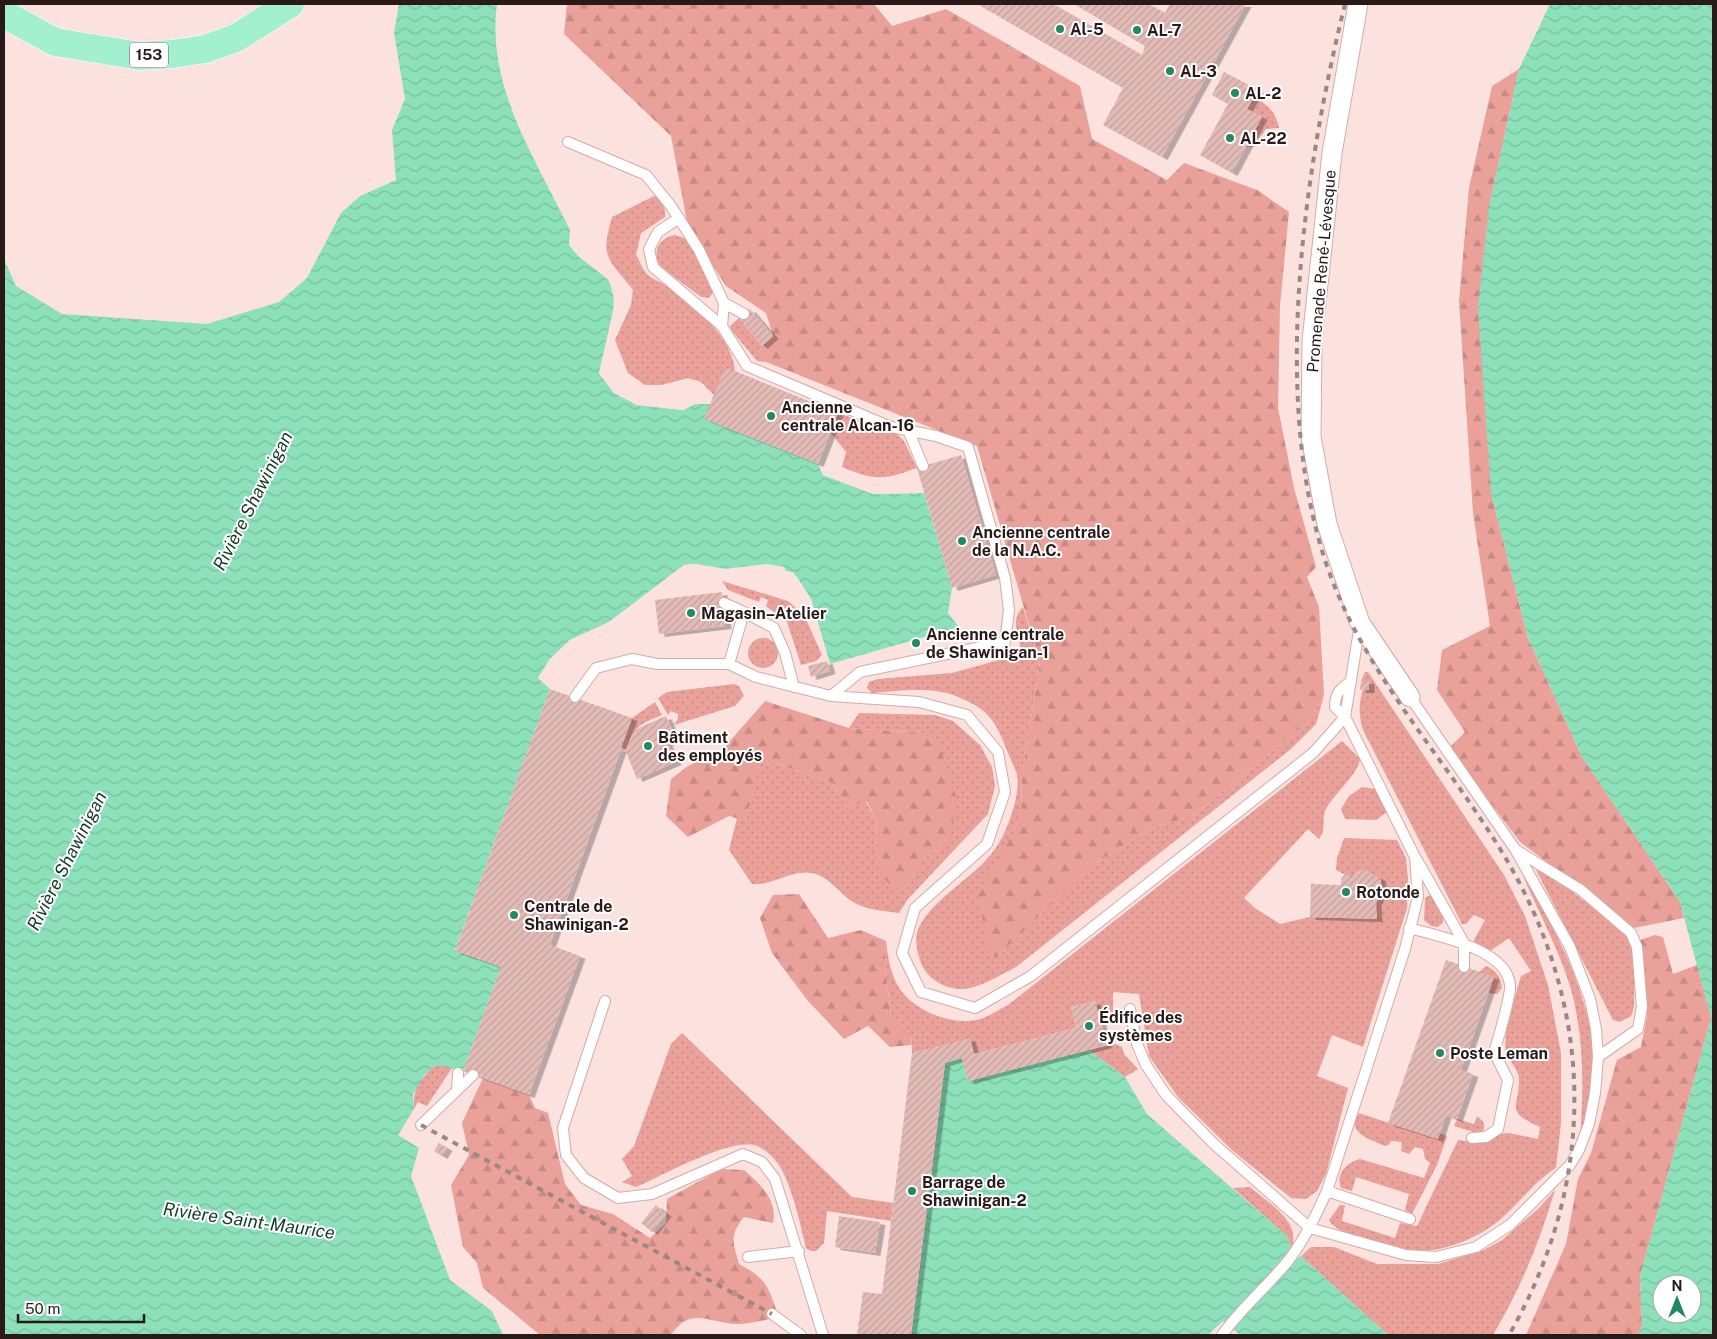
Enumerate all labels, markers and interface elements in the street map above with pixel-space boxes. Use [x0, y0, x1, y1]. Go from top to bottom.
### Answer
place label: Al-5 [1070, 20, 1104, 39]
place label: AL-7 [1147, 21, 1182, 40]
marker: Al-5 [1054, 23, 1066, 35]
marker: AL-7 [1131, 24, 1143, 36]
road number: 153 [130, 42, 168, 68]
place label: AL-3 [1180, 62, 1217, 81]
marker: AL-3 [1164, 65, 1176, 77]
place label: AL-2 [1245, 84, 1281, 103]
marker: AL-2 [1229, 87, 1241, 99]
place label: AL-22 [1240, 129, 1287, 148]
marker: AL-22 [1224, 132, 1236, 144]
street label: Promenade René-Lévesque [1303, 169, 1340, 373]
place label: Ancienne centrale Alcan-16 [781, 398, 914, 435]
marker: Ancienne centrale Alcan-16 [765, 410, 777, 422]
water label: Rivière Shawinigan [208, 428, 297, 574]
place label: Ancienne centrale de la N.A.C. [972, 523, 1110, 560]
marker: Ancienne centrale de la N.A.C. [956, 535, 968, 547]
place label: Magasin–Atelier [701, 604, 827, 623]
marker: Magasin–Atelier [685, 607, 697, 619]
place label: Ancienne centrale de Shawinigan-1 [926, 625, 1064, 662]
marker: Ancienne centrale de Shawinigan-1 [910, 637, 922, 649]
place label: Bâtiment des employés [658, 728, 762, 765]
marker: Bâtiment des employés [642, 740, 654, 752]
water label: Rivière Shawinigan [22, 788, 111, 934]
place label: Rotonde [1356, 883, 1420, 902]
marker: Rotonde [1340, 886, 1352, 898]
place label: Centrale de Shawinigan-2 [524, 897, 629, 934]
marker: Centrale de Shawinigan-2 [508, 909, 520, 921]
place label: Édifice des systèmes [1099, 1007, 1183, 1045]
marker: Édifice des systèmes [1083, 1020, 1095, 1032]
place label: Poste Leman [1450, 1044, 1548, 1063]
marker: Poste Leman [1434, 1047, 1446, 1059]
place label: Barrage de Shawinigan-2 [922, 1173, 1027, 1210]
marker: Barrage de Shawinigan-2 [906, 1185, 918, 1197]
water label: Rivière Saint-Maurice [162, 1198, 337, 1243]
north arrow [1652, 1274, 1702, 1324]
text: N [1672, 1278, 1682, 1294]
scale bar [18, 1292, 144, 1324]
text: 50 m [25, 1300, 60, 1317]

